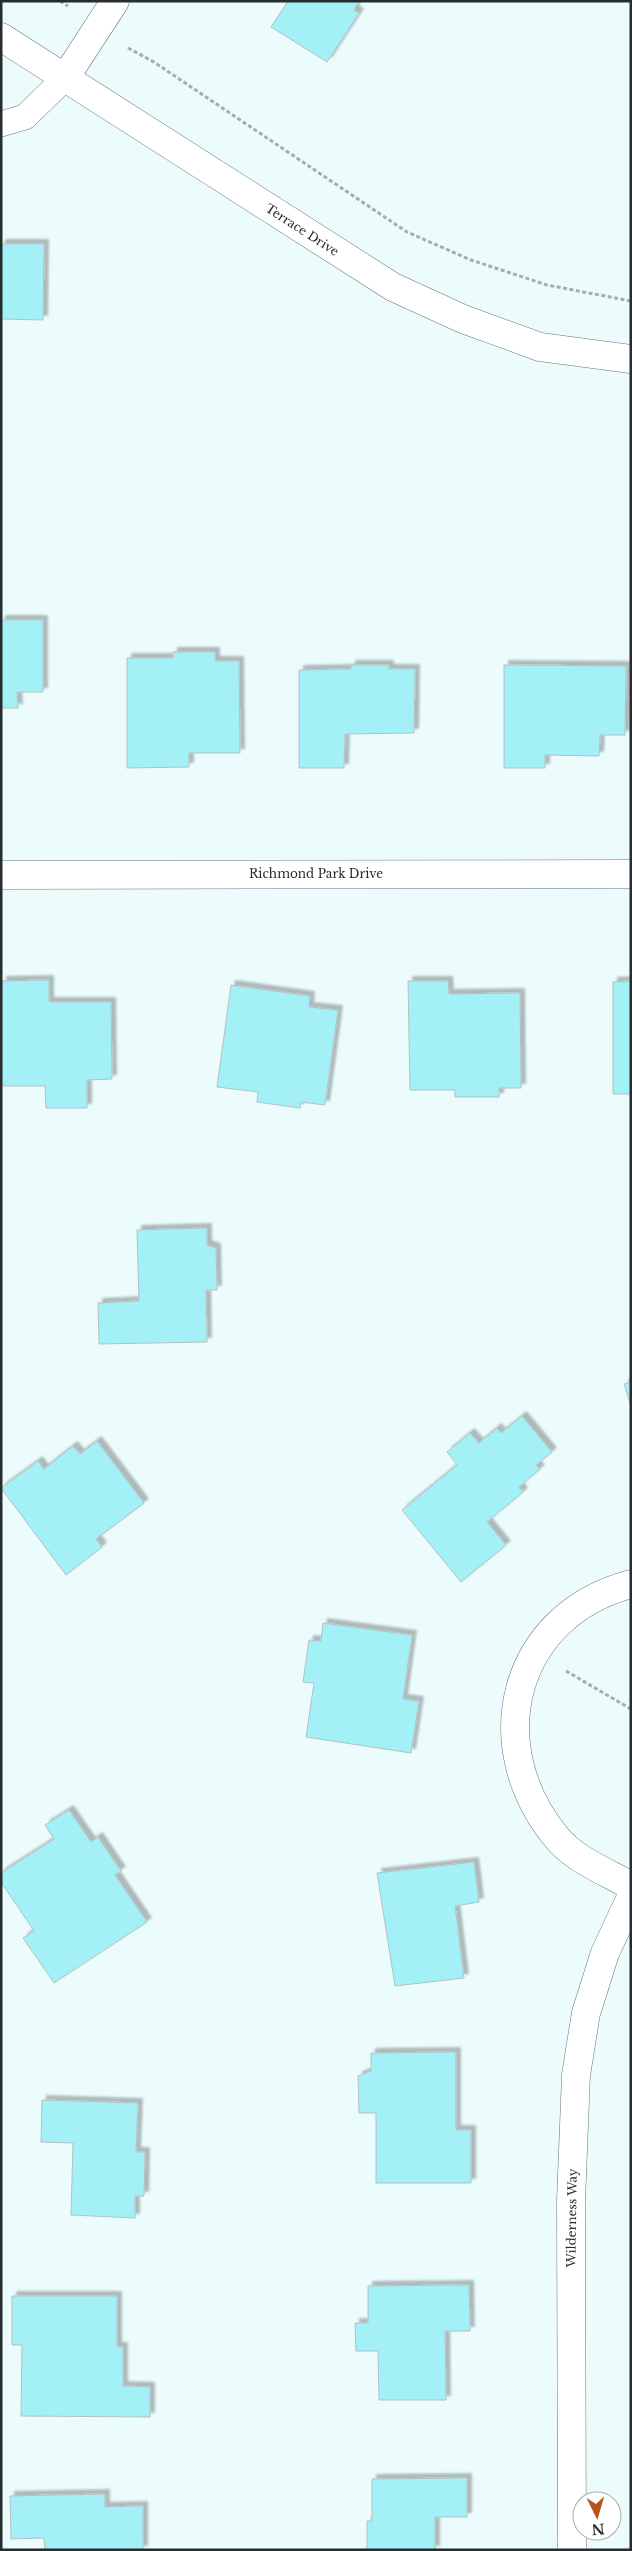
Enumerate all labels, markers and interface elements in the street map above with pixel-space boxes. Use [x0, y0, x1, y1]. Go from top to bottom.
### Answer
street label: Terrace Drive [263, 200, 342, 259]
street label: Richmond Park Drive [249, 866, 383, 881]
street label: Wilderness Way [563, 2168, 580, 2269]
north arrow [572, 2491, 622, 2541]
text: N [591, 2519, 605, 2538]

